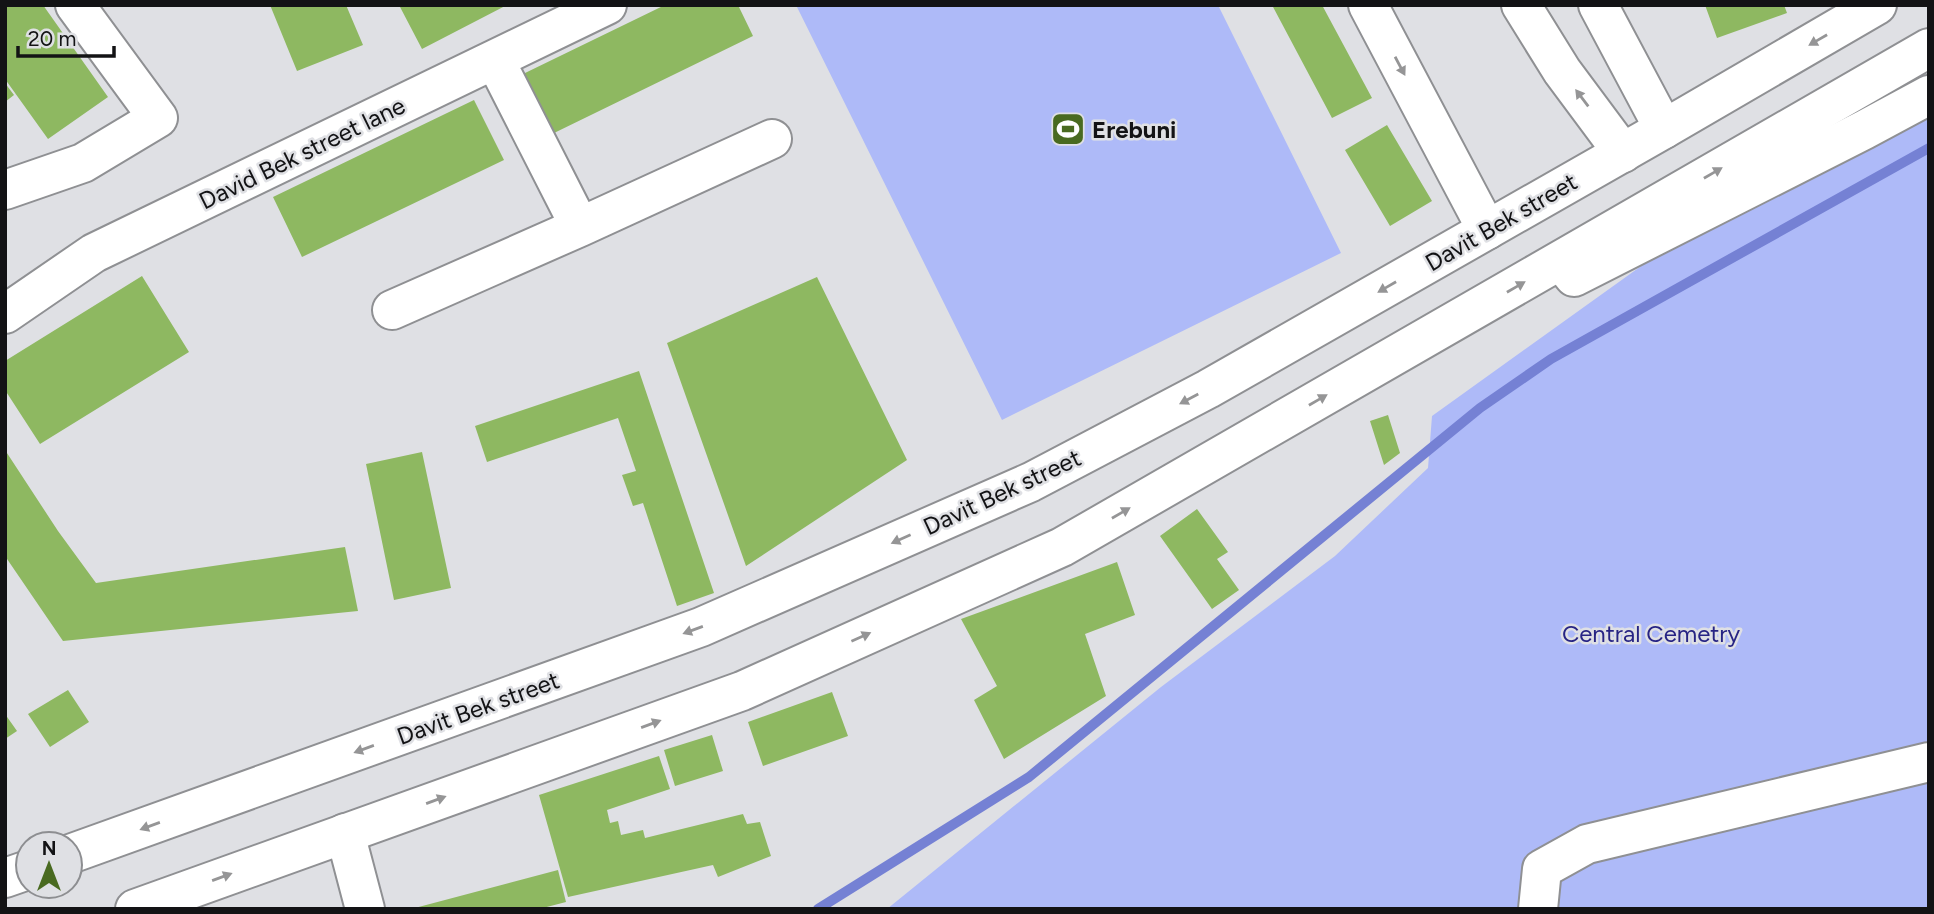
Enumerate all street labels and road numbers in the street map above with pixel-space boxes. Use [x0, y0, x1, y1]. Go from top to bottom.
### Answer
street label: David Bek street lane [194, 91, 410, 215]
street label: Davit Bek street [1420, 167, 1582, 277]
street label: Davit Bek street [919, 443, 1085, 541]
street label: Davit Bek street [393, 665, 563, 751]

